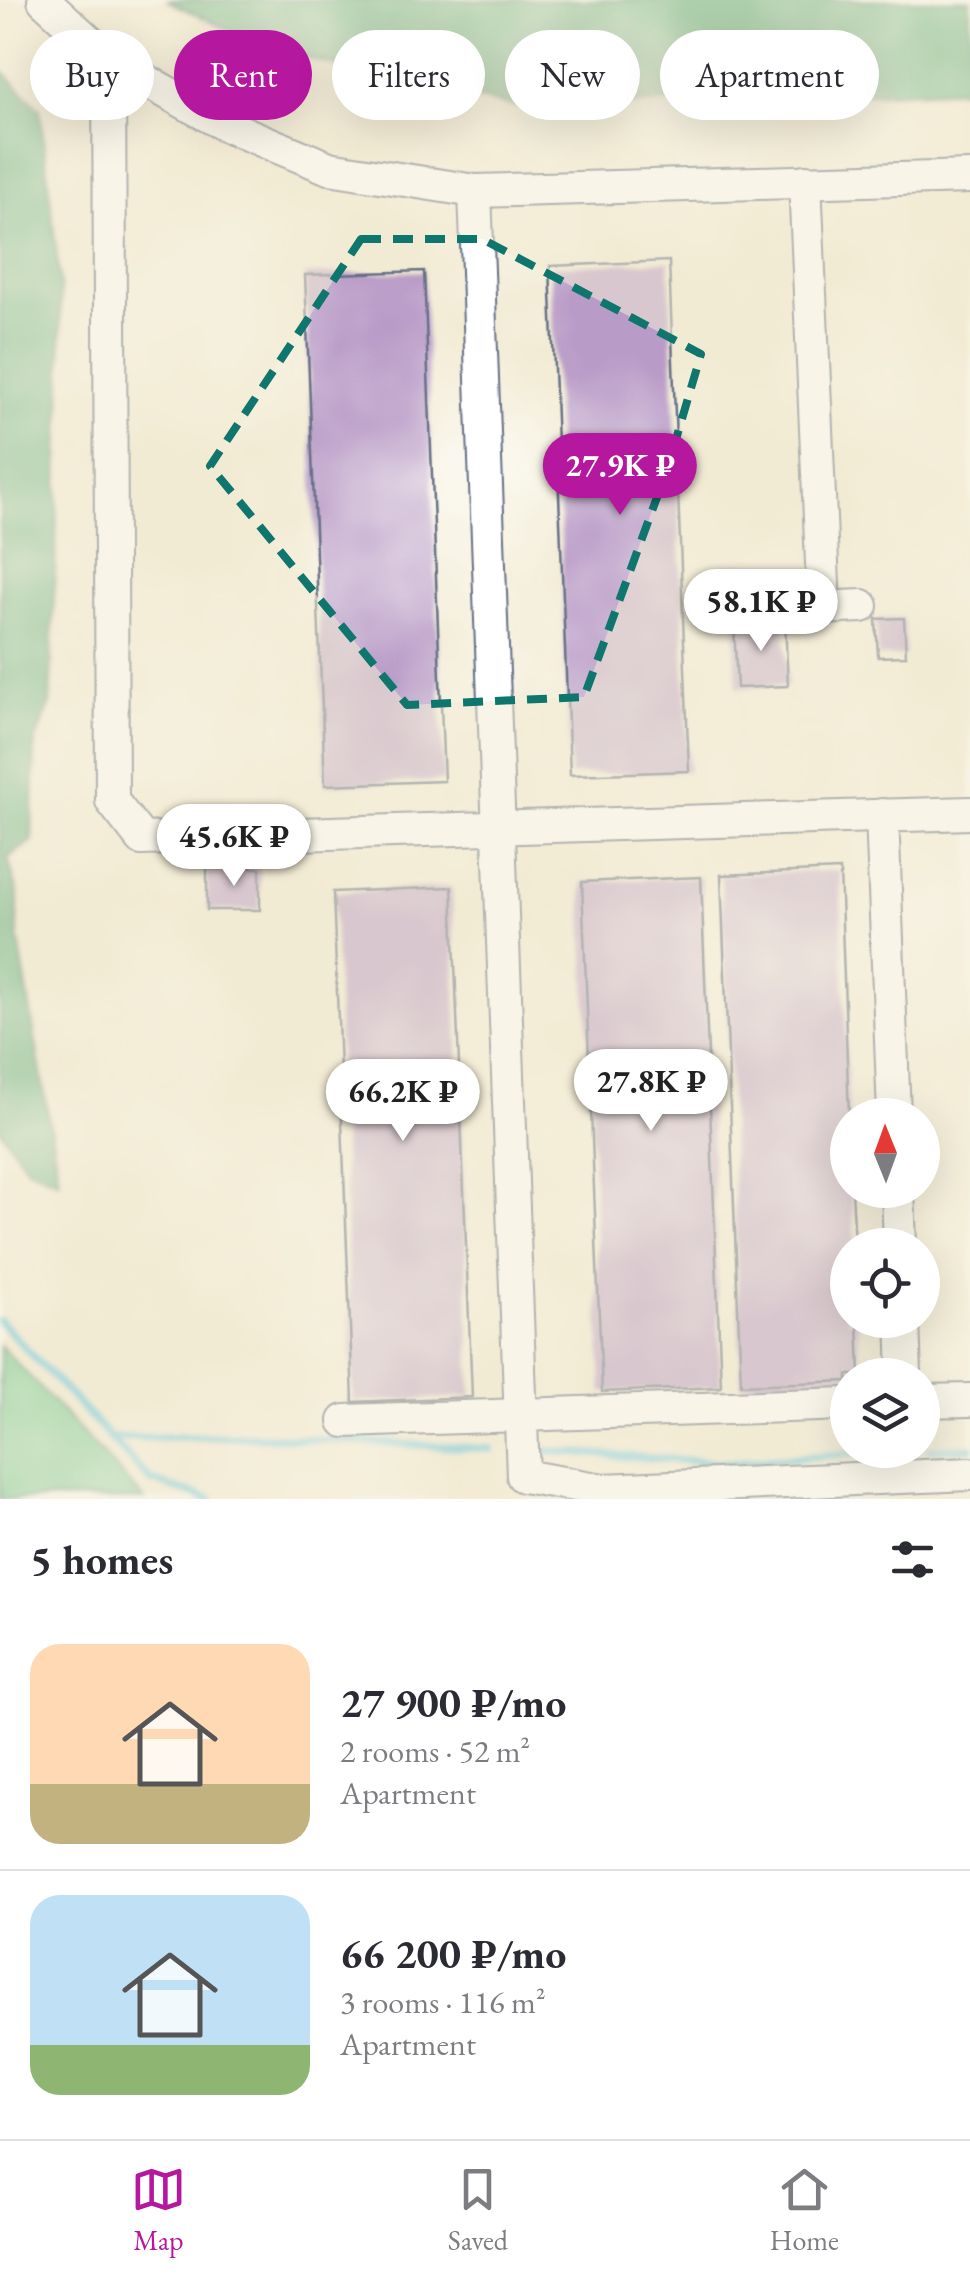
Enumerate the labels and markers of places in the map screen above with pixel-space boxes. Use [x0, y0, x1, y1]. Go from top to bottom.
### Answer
pin: 27.9K ₽ [528, 433, 712, 518]
pin: 58.1K ₽ [669, 569, 853, 654]
pin: 45.6K ₽ [142, 804, 326, 889]
pin: 27.8K ₽ [559, 1049, 743, 1134]
pin: 66.2K ₽ [311, 1059, 495, 1144]

